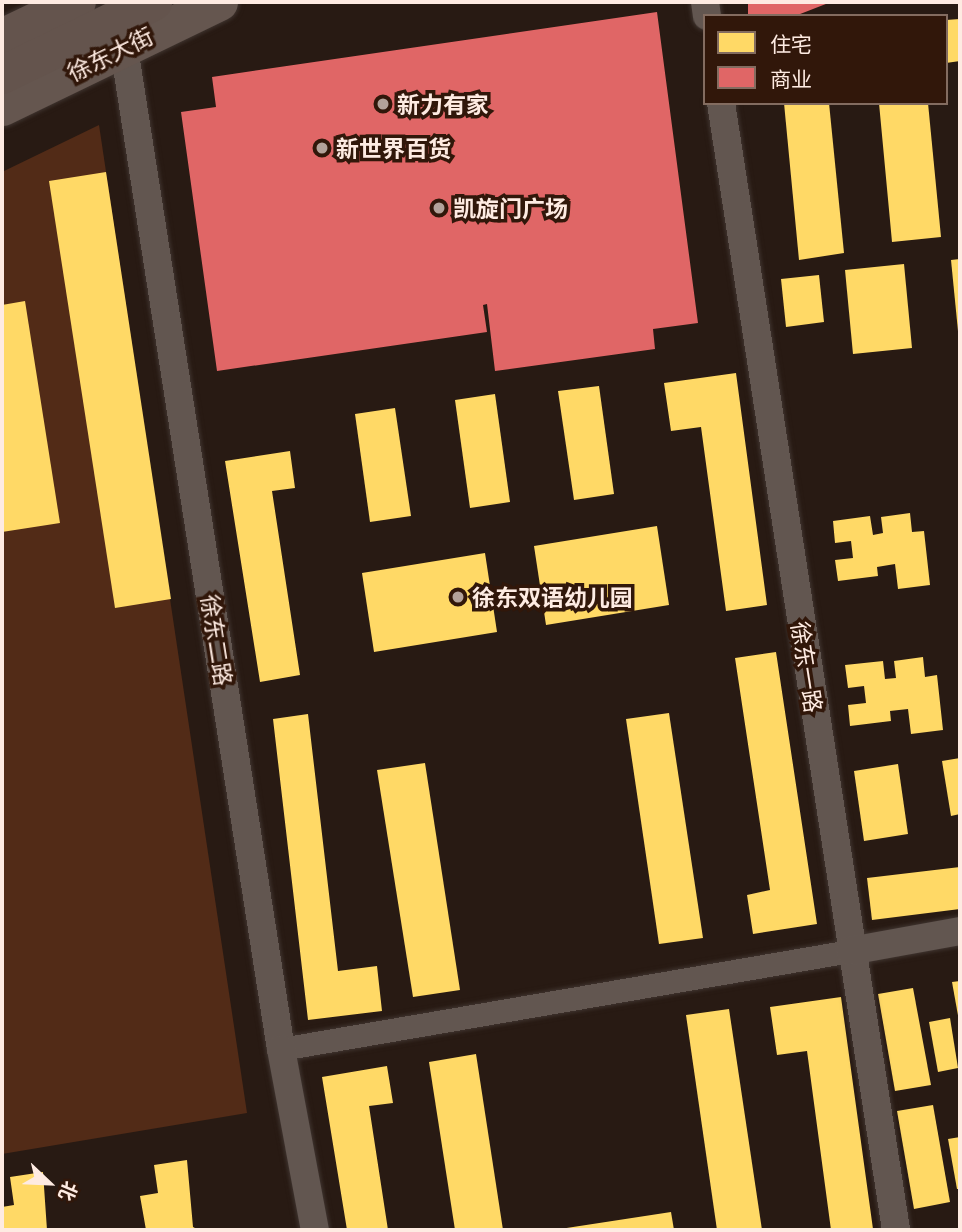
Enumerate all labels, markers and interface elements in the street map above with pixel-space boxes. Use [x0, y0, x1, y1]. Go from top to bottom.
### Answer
legend [703, 14, 948, 105]
street label: 徐东大街 [63, 21, 157, 87]
text: 住宅 [770, 31, 812, 56]
text: 商业 [770, 66, 812, 91]
place label: 新力有家 [397, 90, 489, 118]
marker: 新力有家 [375, 96, 391, 112]
place label: 新世界百货 [336, 134, 451, 162]
marker: 新世界百货 [314, 140, 330, 156]
place label: 凯旋门广场 [453, 194, 568, 222]
marker: 凯旋门广场 [431, 200, 447, 216]
place label: 徐东双语幼儿园 [472, 583, 633, 611]
marker: 徐东双语幼儿园 [450, 589, 466, 605]
street label: 徐东二路 [196, 592, 238, 688]
street label: 徐东一路 [786, 619, 828, 715]
north arrow [14, 1148, 84, 1218]
text: 北 [54, 1178, 83, 1205]

